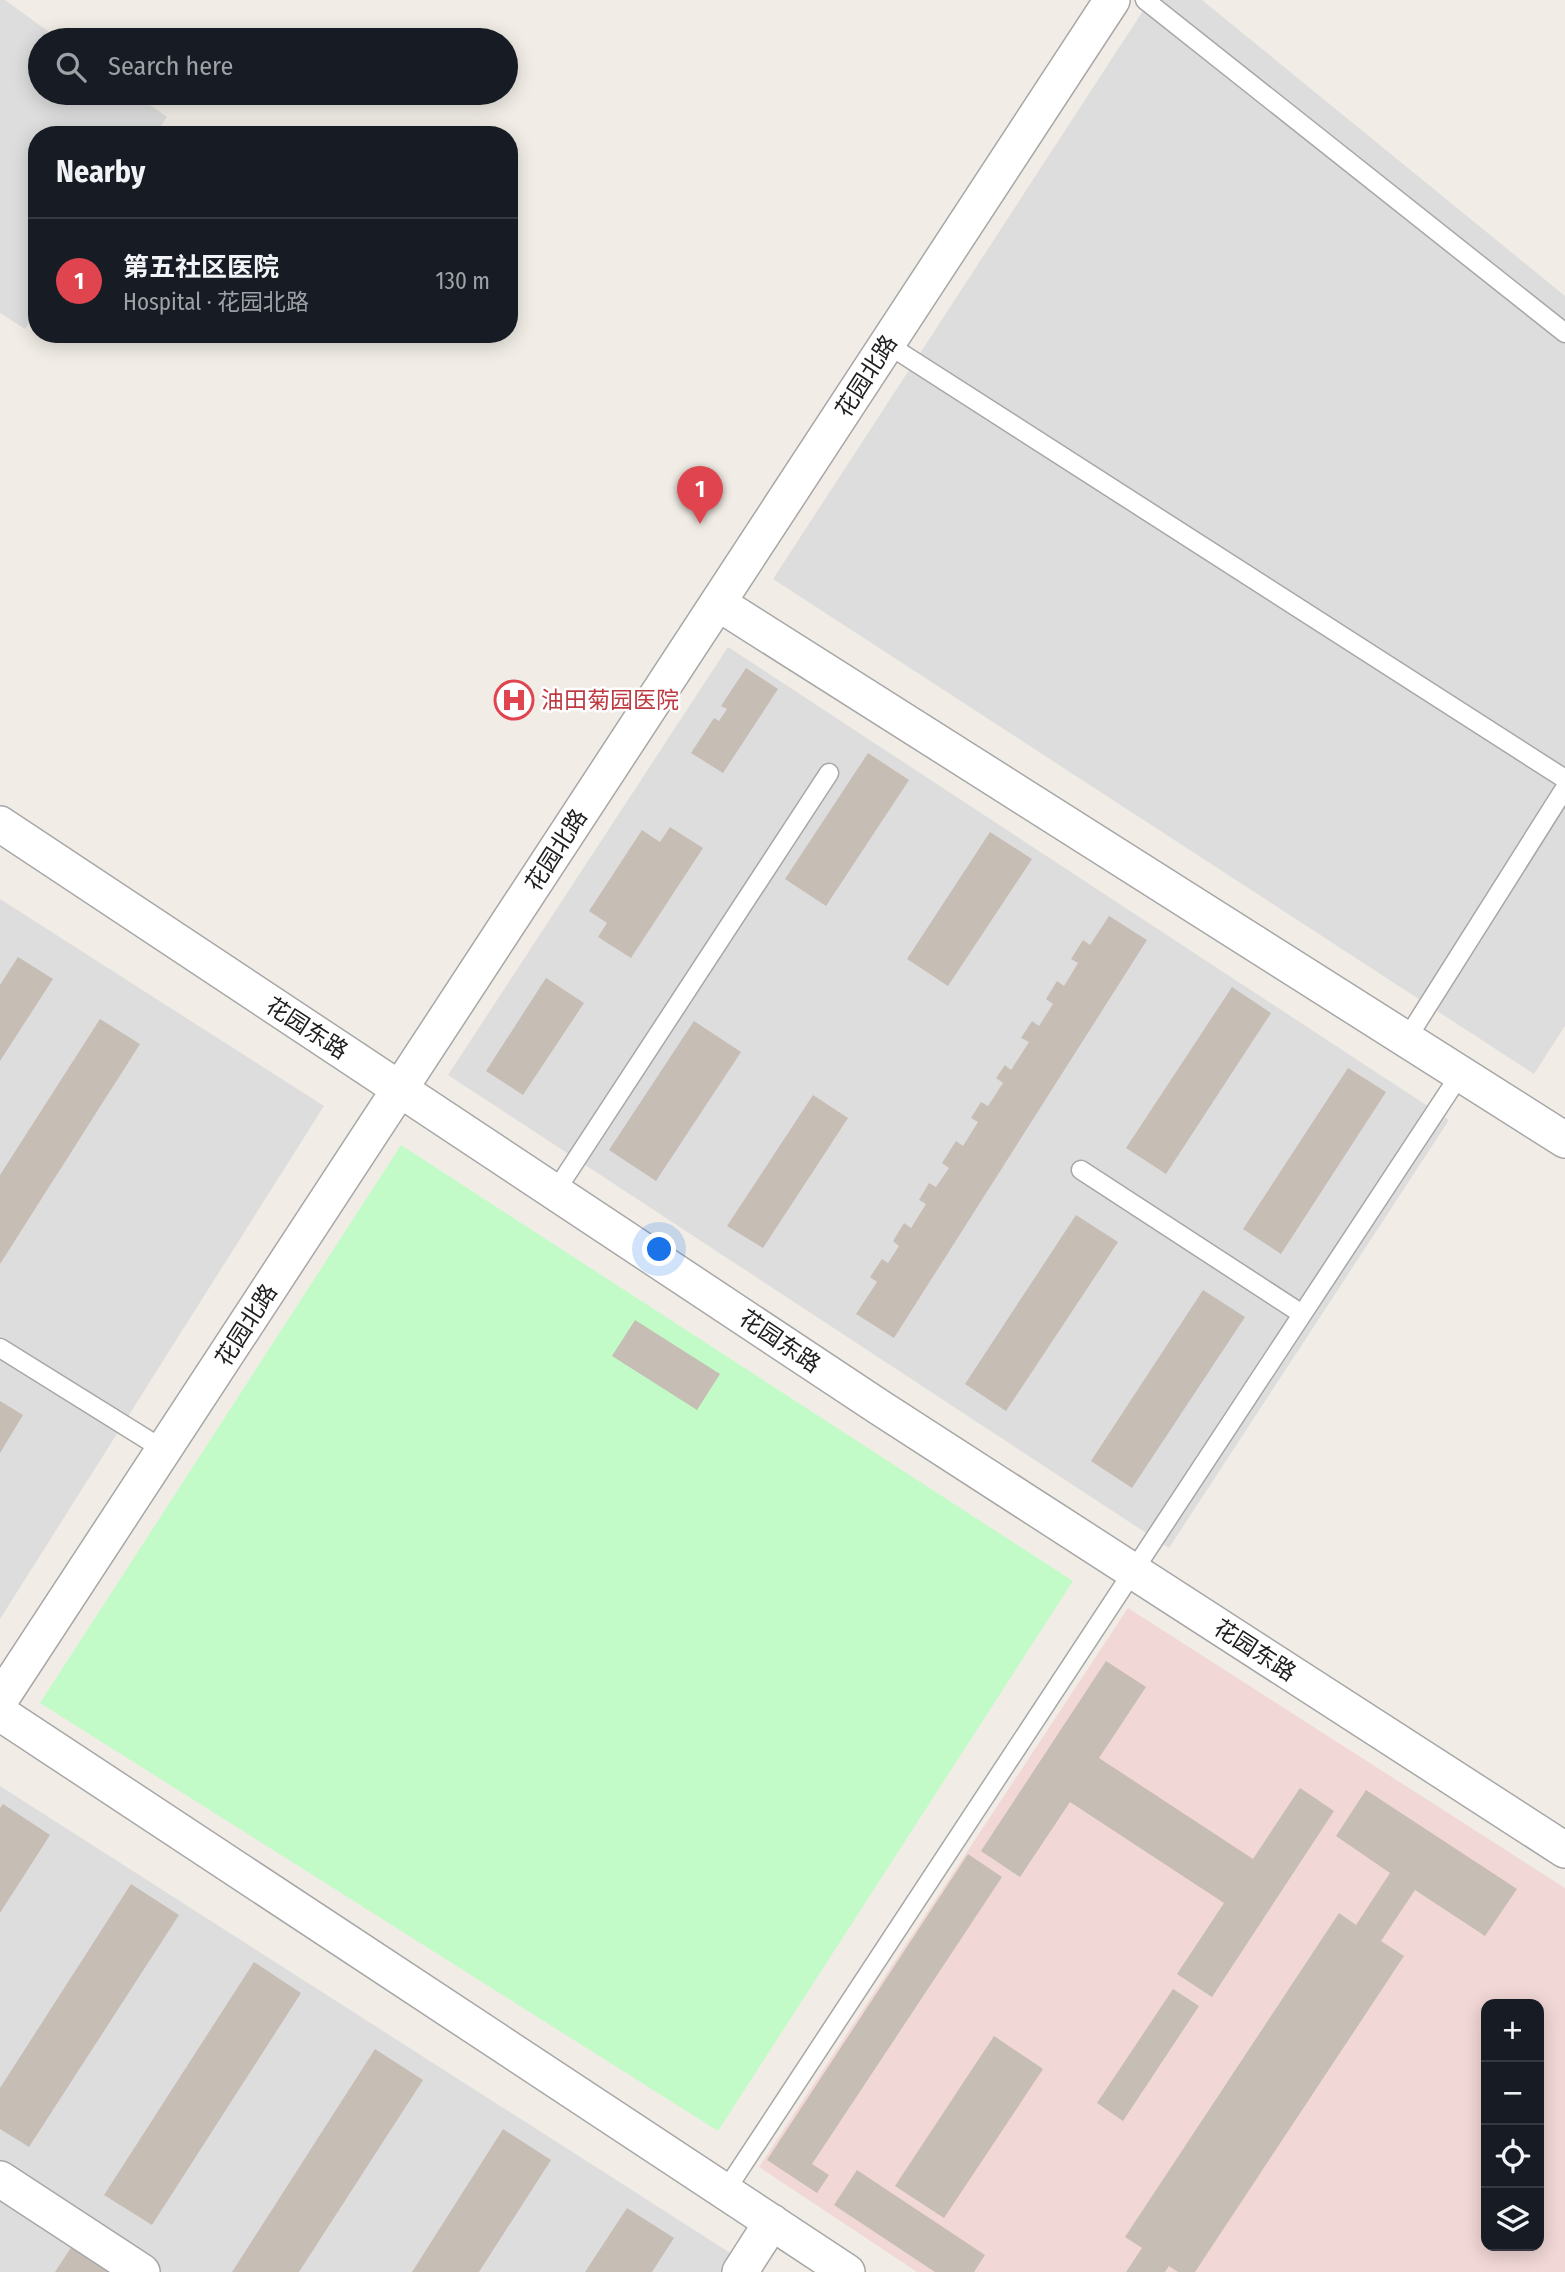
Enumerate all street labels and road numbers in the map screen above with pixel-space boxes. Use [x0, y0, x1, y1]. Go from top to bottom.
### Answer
street label: 花园北路 [829, 330, 903, 422]
street label: 花园北路 [519, 804, 593, 896]
street label: 花园东路 [261, 991, 353, 1065]
street label: 花园北路 [209, 1279, 283, 1371]
street label: 花园东路 [734, 1304, 826, 1378]
street label: 花园东路 [1209, 1613, 1301, 1687]

